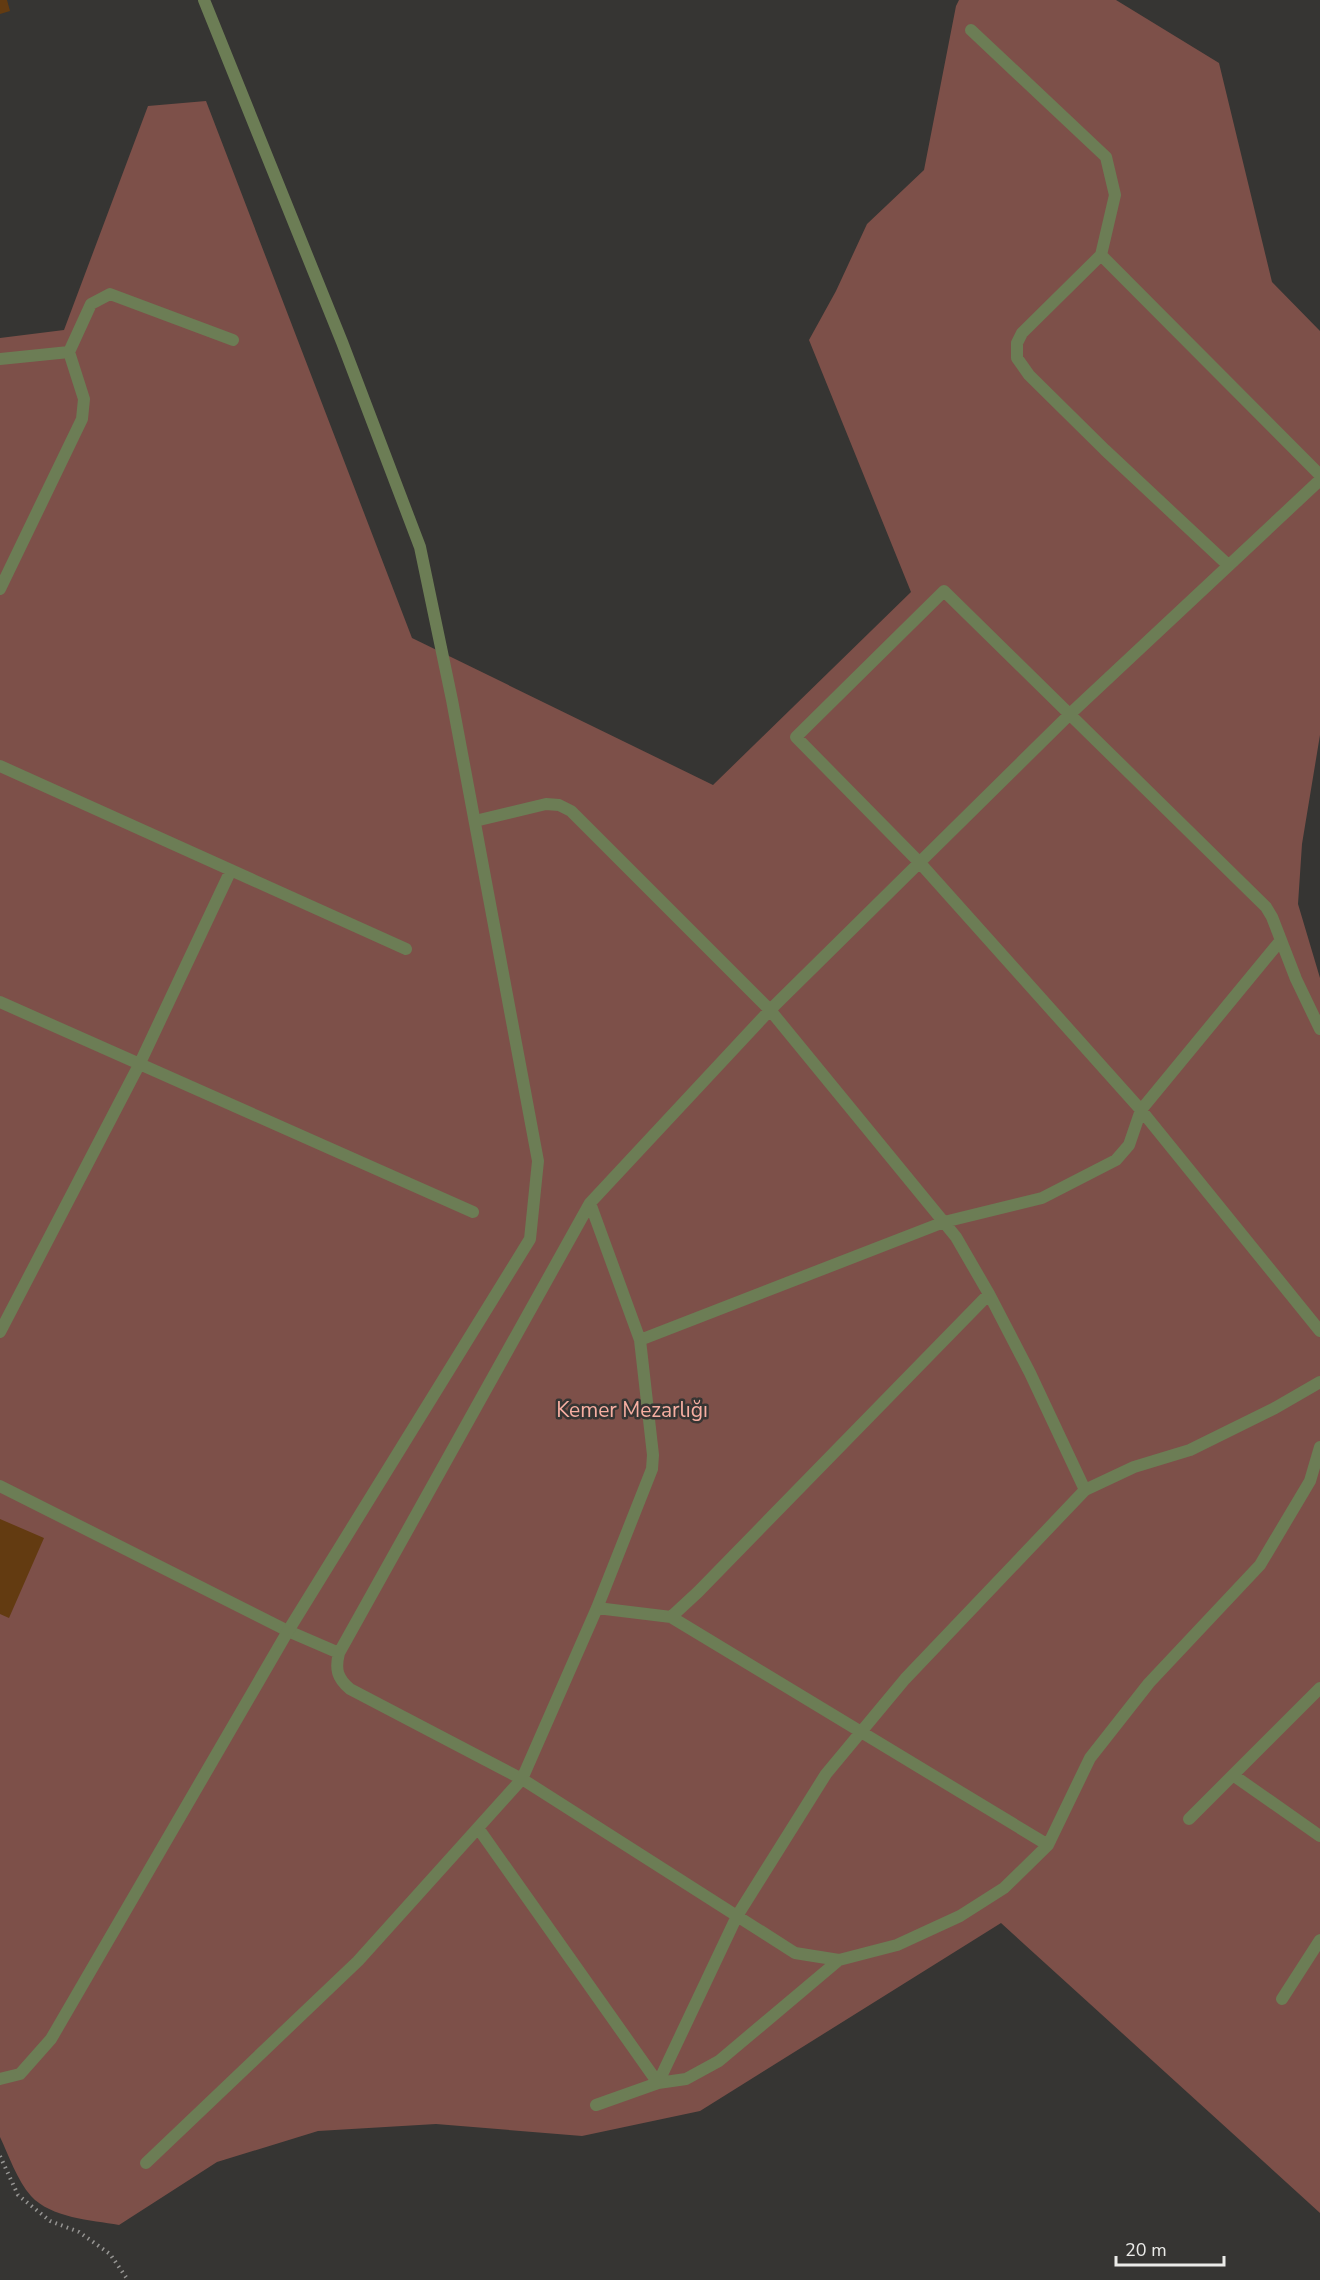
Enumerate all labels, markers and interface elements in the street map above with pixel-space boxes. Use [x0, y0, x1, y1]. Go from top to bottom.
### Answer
park label: Kemer Mezarlığı [556, 1396, 708, 1424]
scale bar [1116, 2229, 1224, 2267]
text: 20 m [1125, 2238, 1167, 2262]

